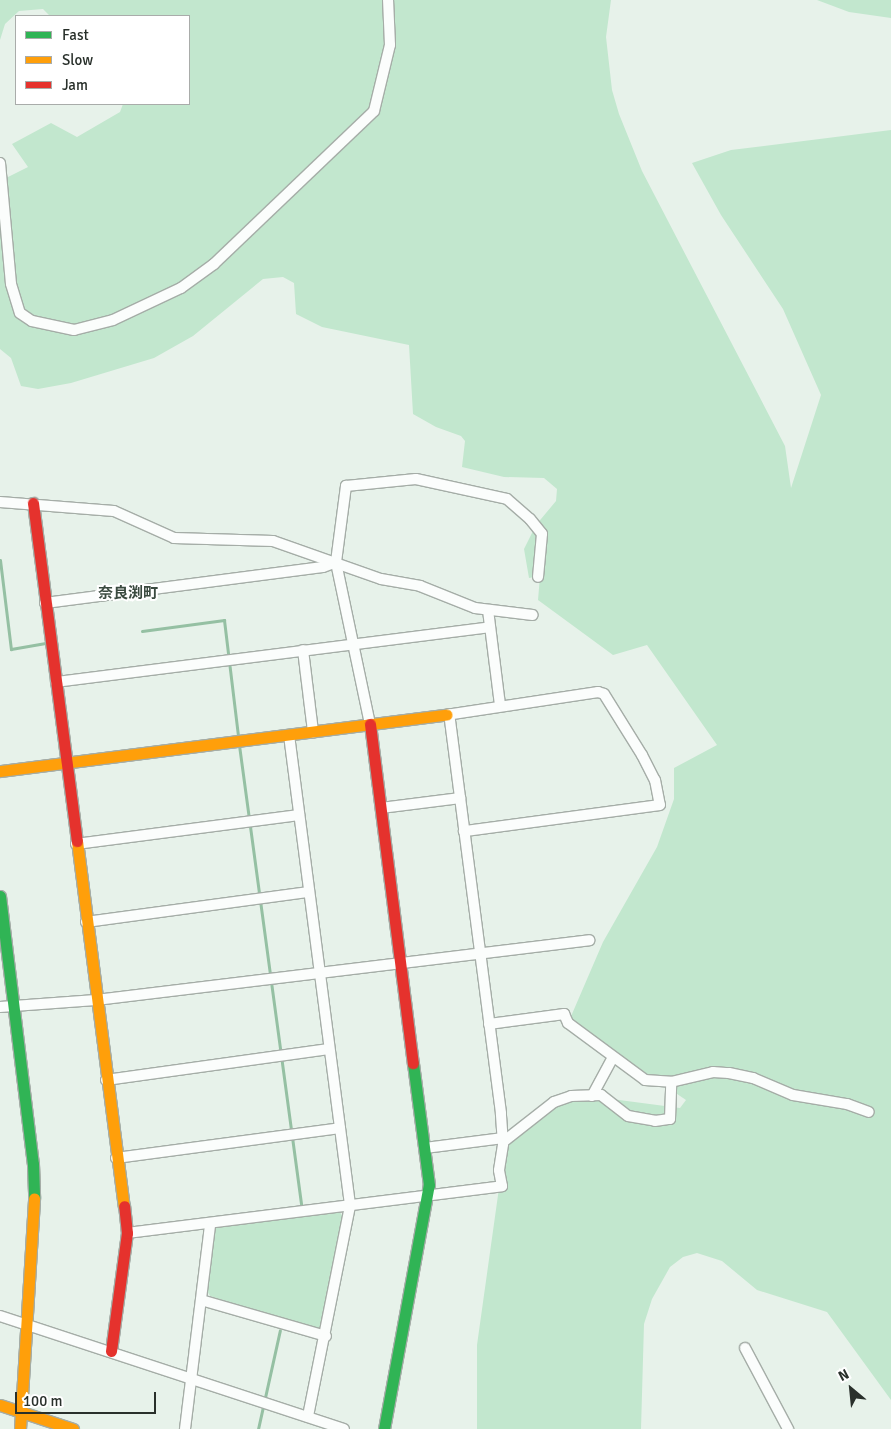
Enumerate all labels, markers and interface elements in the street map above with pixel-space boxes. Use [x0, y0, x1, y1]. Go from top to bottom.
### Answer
legend [15, 15, 190, 105]
text: Fast [62, 26, 89, 44]
text: Slow [62, 51, 93, 69]
text: Jam [62, 76, 88, 94]
district label: 奈良渕町 [98, 585, 158, 603]
north arrow [826, 1364, 876, 1414]
text: N [835, 1366, 852, 1385]
scale bar [18, 1382, 159, 1414]
text: 100 m [23, 1392, 63, 1410]

